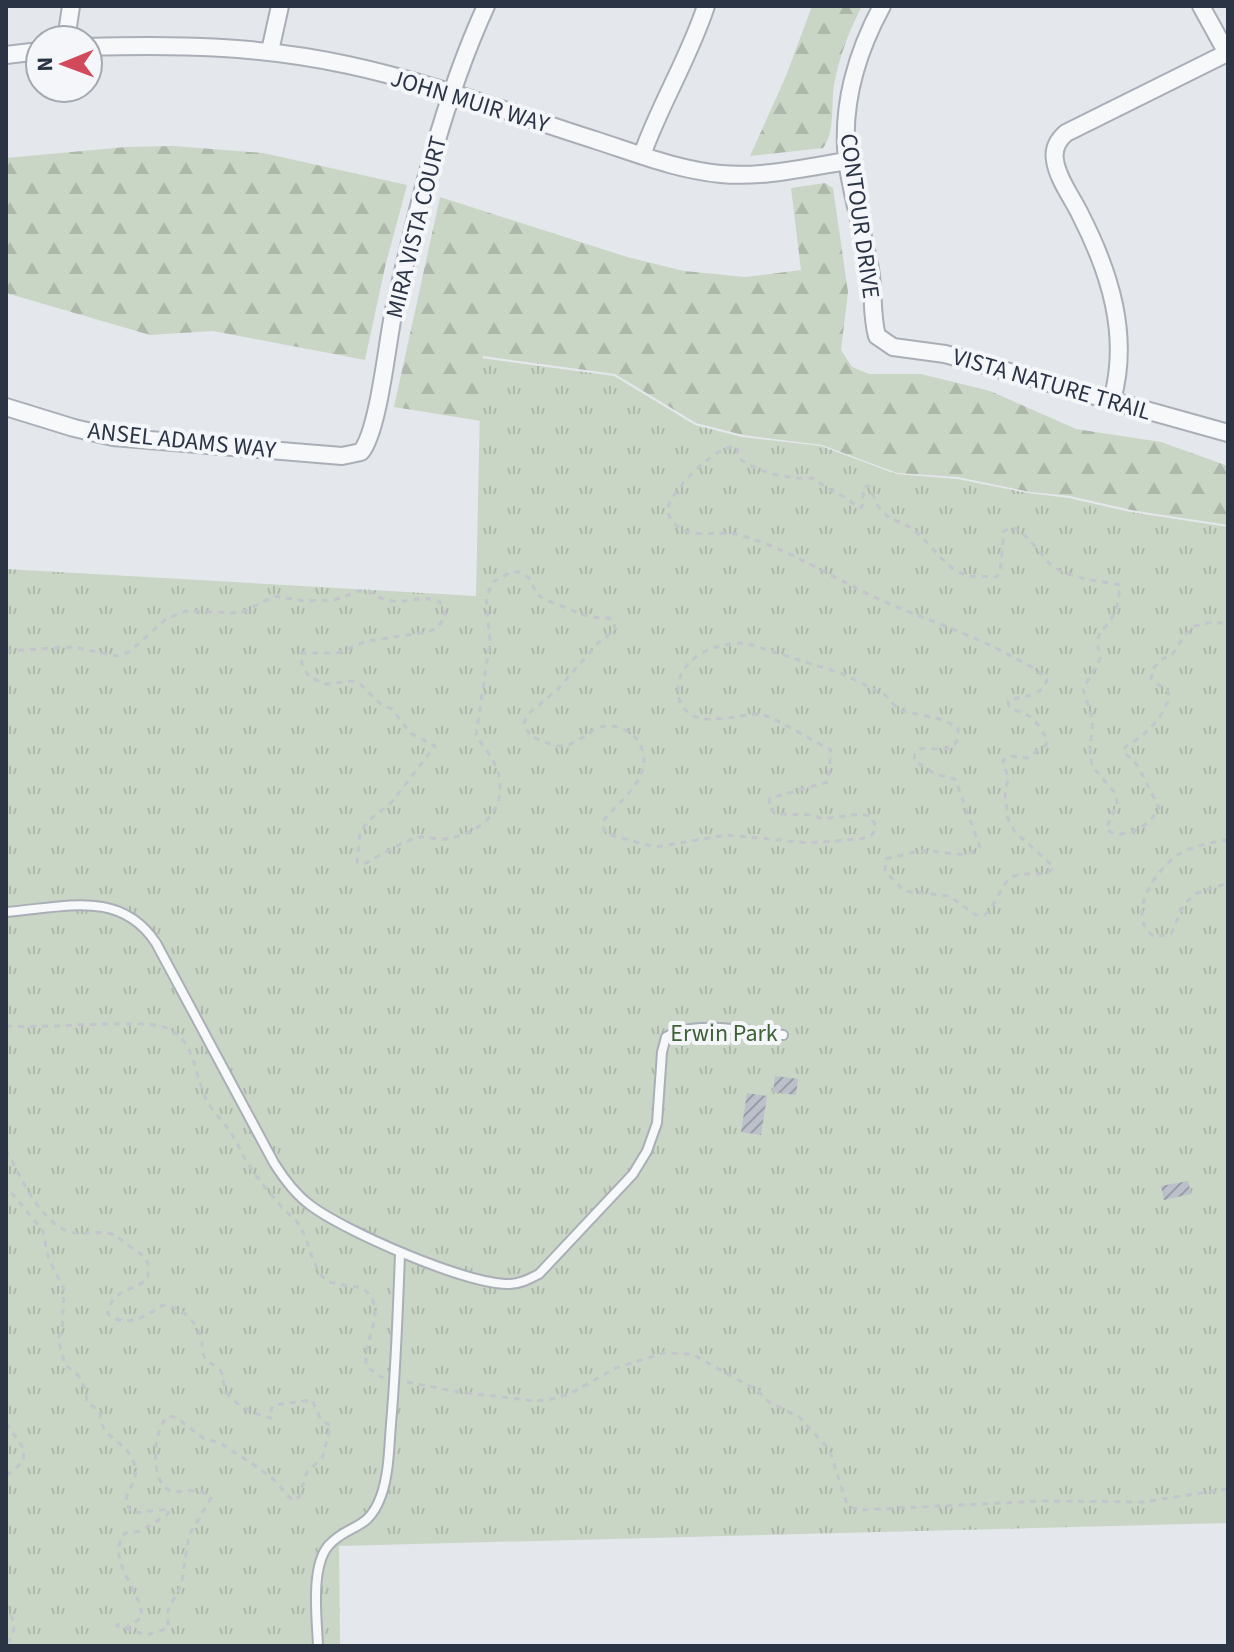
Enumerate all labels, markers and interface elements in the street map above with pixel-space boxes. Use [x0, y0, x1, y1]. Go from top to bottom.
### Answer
north arrow [24, 24, 104, 104]
text: N [29, 57, 61, 72]
street label: JOHN MUIR WAY [386, 61, 554, 142]
street label: CONTOUR DRIVE [831, 131, 888, 301]
street label: MIRA VISTA COURT [377, 132, 456, 322]
street label: VISTA NATURE TRAIL [949, 339, 1155, 430]
street label: ANSEL ADAMS WAY [86, 413, 278, 468]
park label: Erwin Park [670, 1016, 778, 1051]

